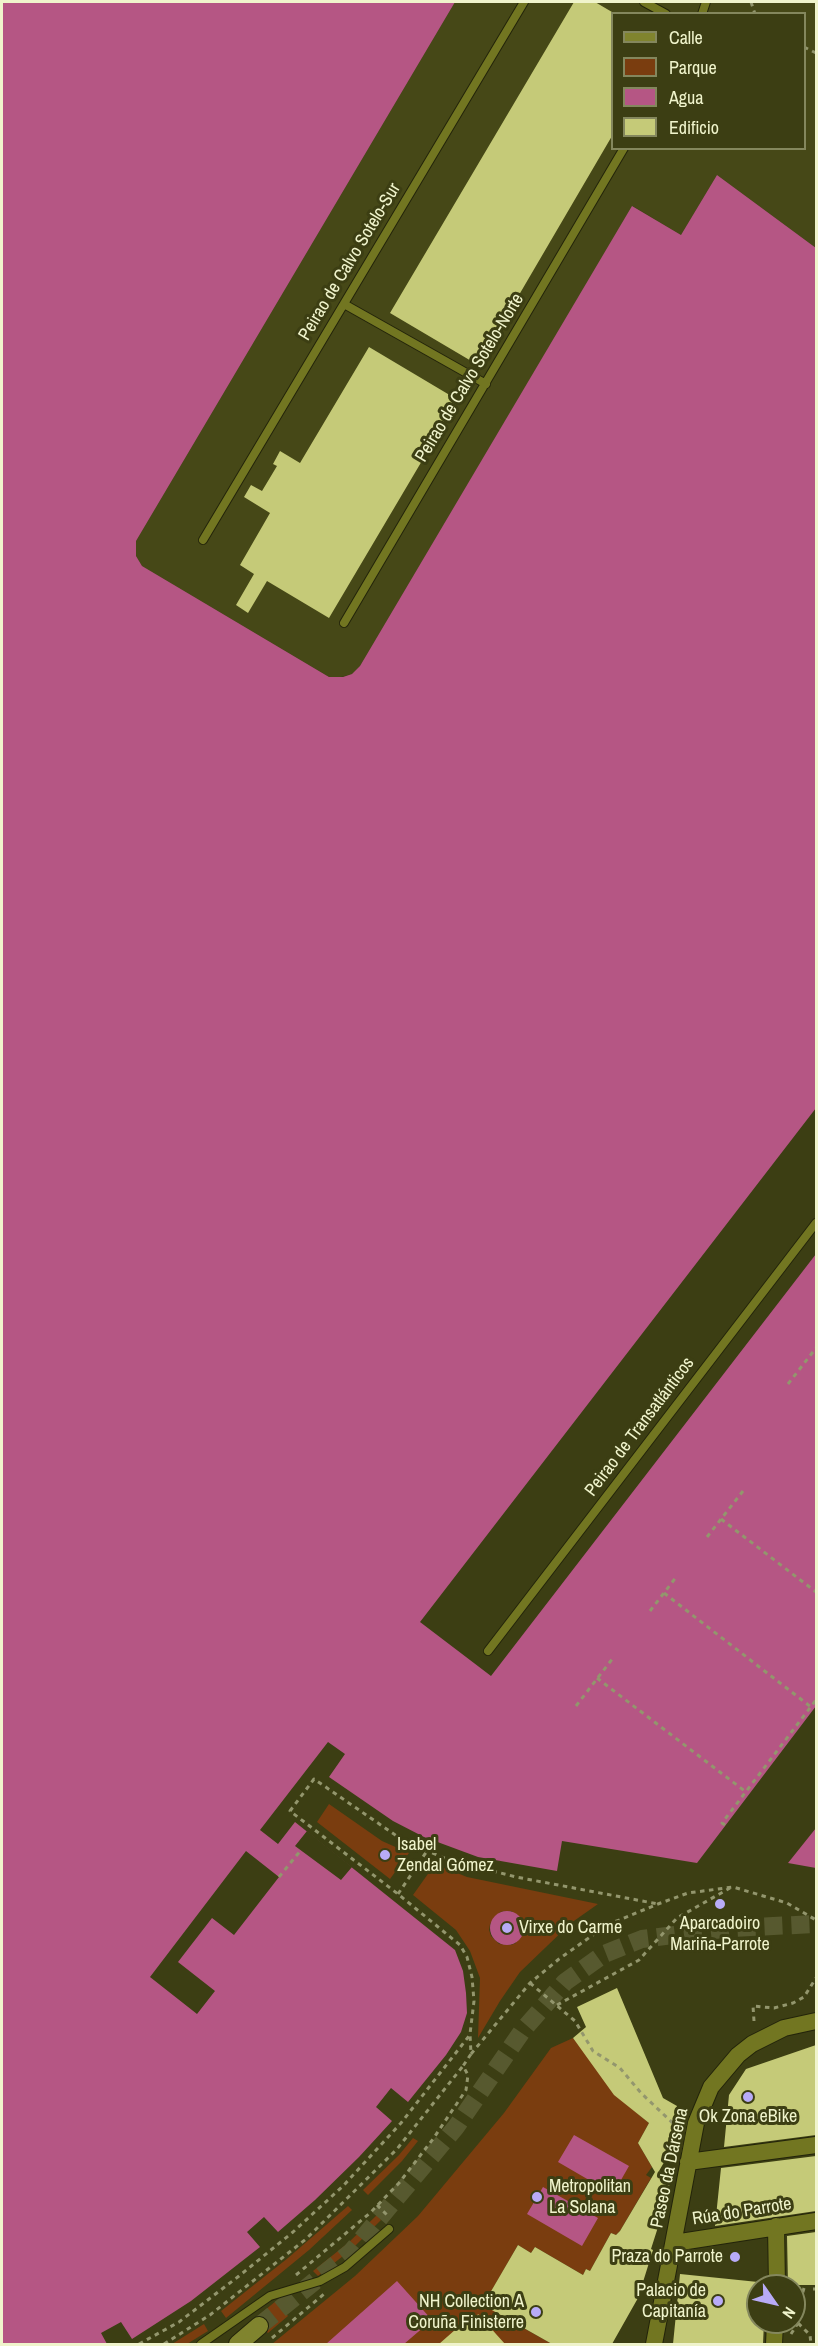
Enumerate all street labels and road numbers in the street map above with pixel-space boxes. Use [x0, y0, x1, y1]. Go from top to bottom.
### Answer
street label: Peirao de Calvo Sotelo-Sur [294, 179, 406, 345]
street label: Peirao de Calvo Sotelo-Norte [411, 290, 529, 466]
street label: Peirao de Transatlánticos [581, 1353, 699, 1501]
street label: Paseo da Dársena [647, 2106, 693, 2230]
street label: Rúa do Parrote [691, 2194, 793, 2230]

